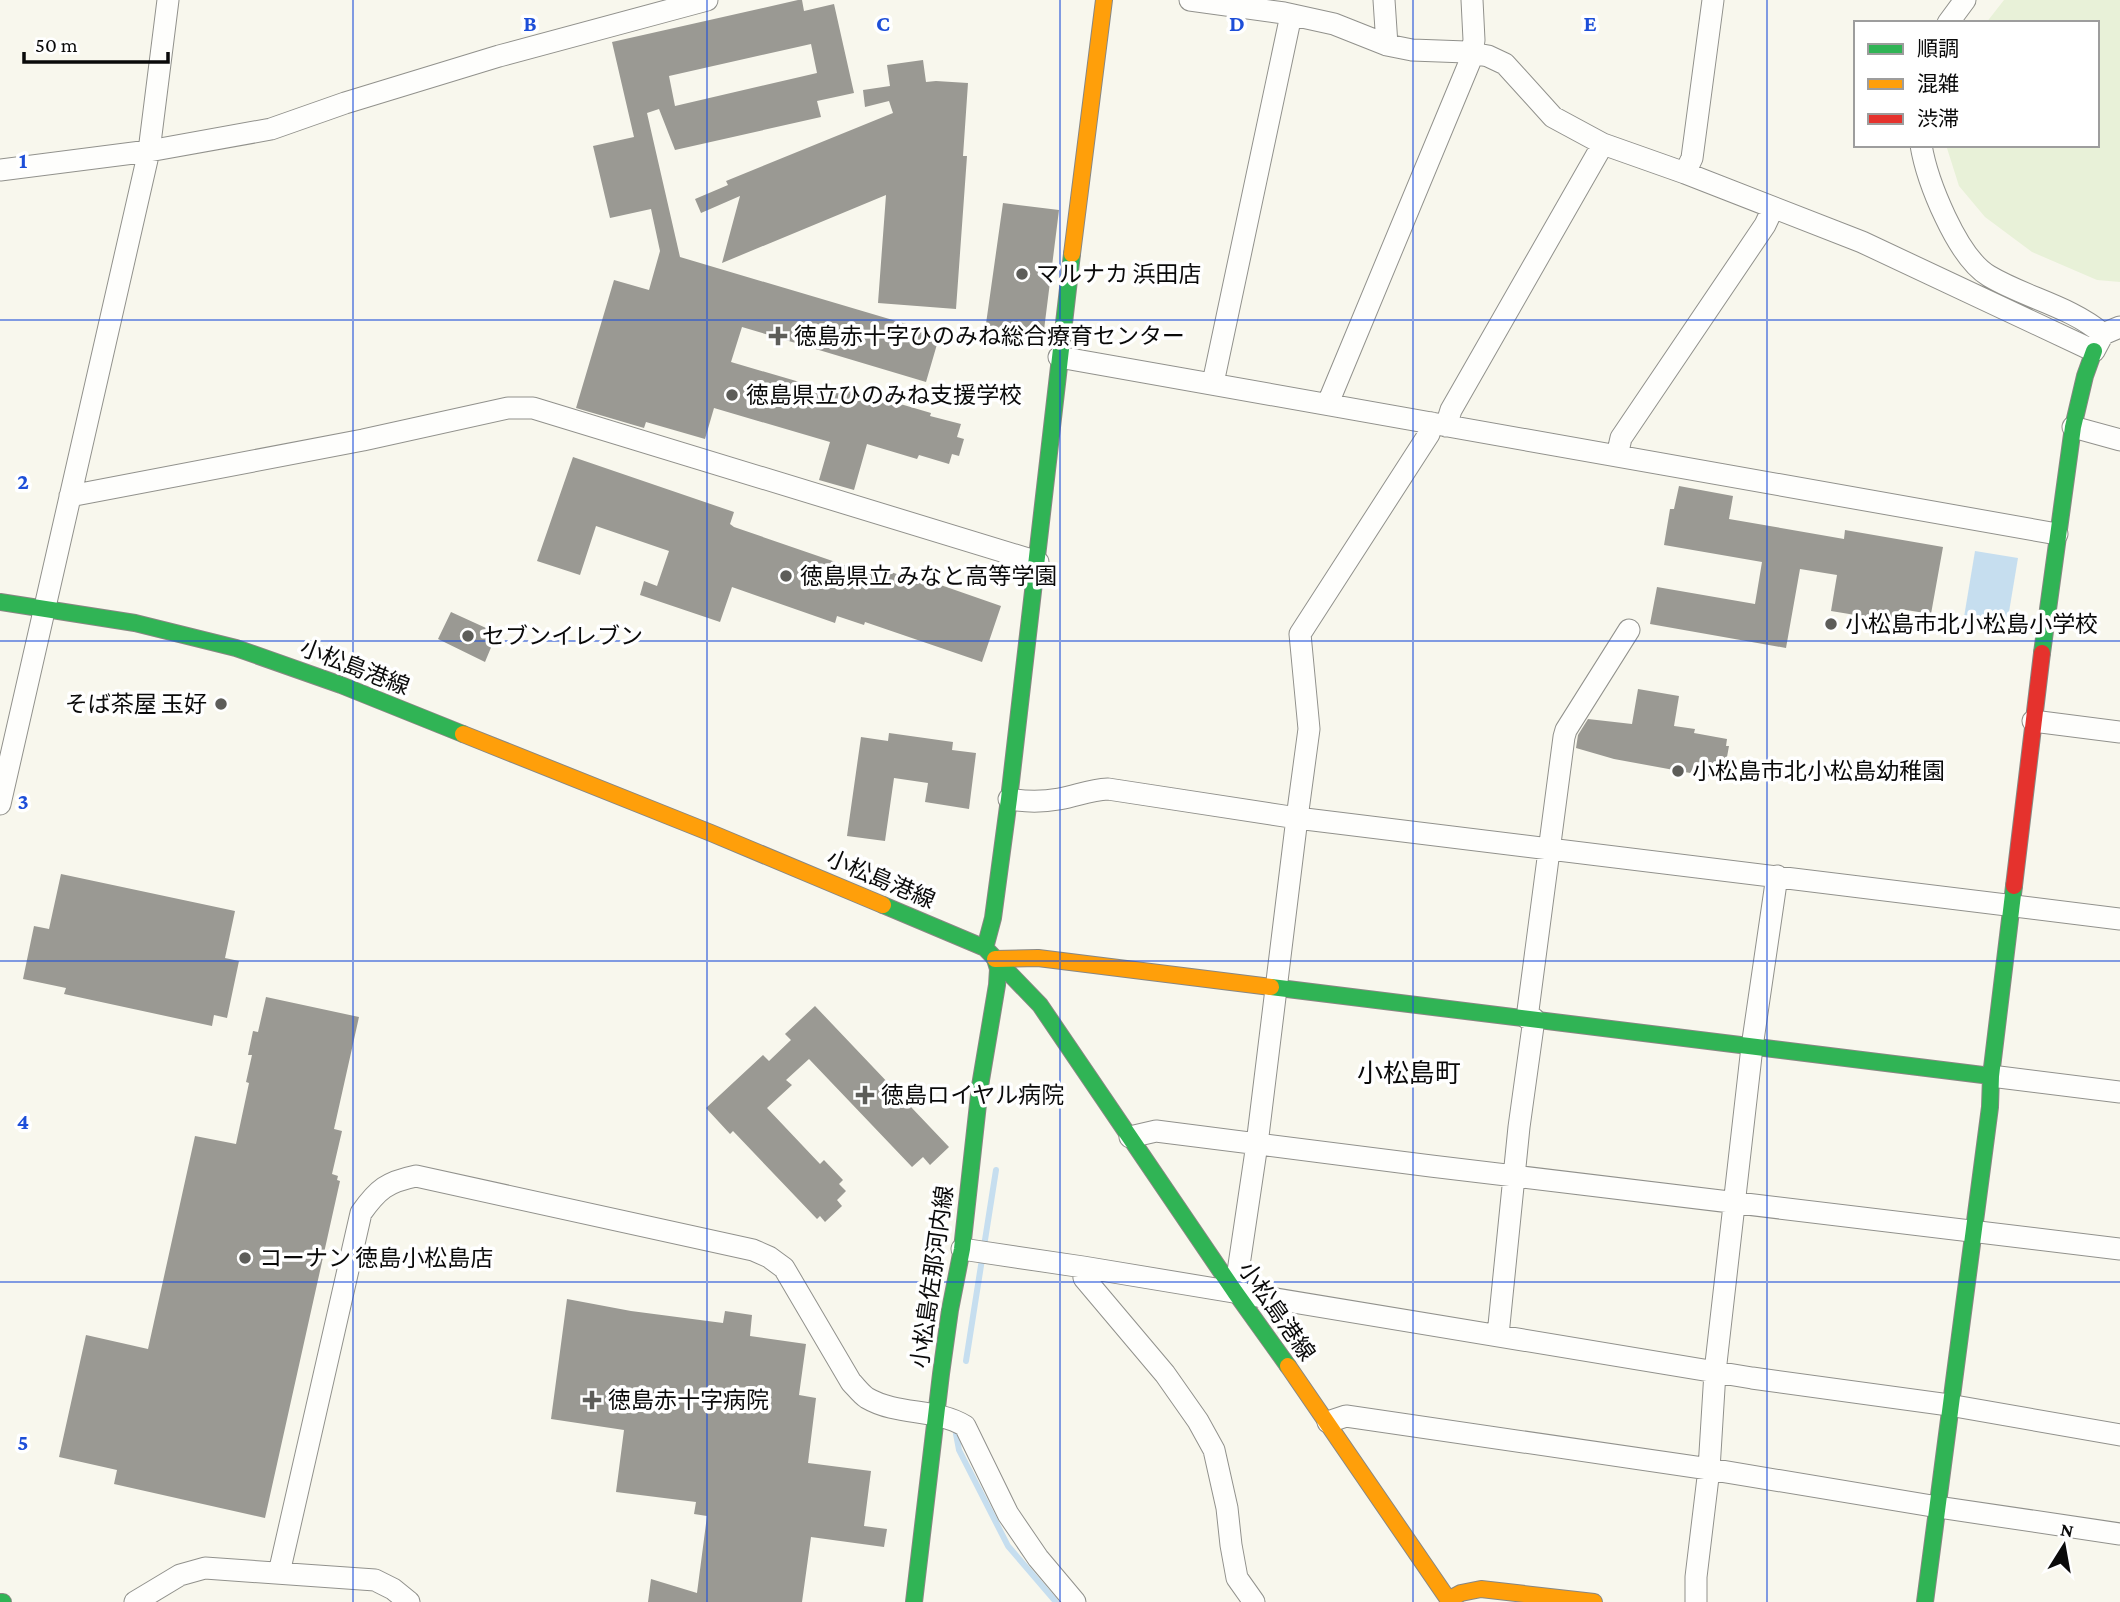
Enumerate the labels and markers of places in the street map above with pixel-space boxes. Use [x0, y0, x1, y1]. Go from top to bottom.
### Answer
place label: マルナカ 浜田店 [1036, 261, 1201, 287]
marker: マルナカ 浜田店 [1014, 266, 1030, 282]
place label: 徳島赤十字ひのみね総合療育センター [794, 323, 1185, 349]
marker: 徳島赤十字ひのみね総合療育センター [768, 326, 788, 346]
place label: 徳島県立ひのみね支援学校 [746, 382, 1022, 408]
marker: 徳島県立ひのみね支援学校 [724, 387, 740, 403]
place label: 徳島県立 みなと高等学園 [800, 563, 1057, 589]
marker: 徳島県立 みなと高等学園 [778, 568, 794, 584]
place label: 小松島市北小松島小学校 [1845, 611, 2098, 637]
marker: 小松島市北小松島小学校 [1823, 616, 1839, 632]
place label: セブンイレブン [482, 623, 643, 649]
marker: セブンイレブン [460, 628, 476, 644]
place label: そば茶屋 玉好 [65, 691, 207, 717]
marker: そば茶屋 玉好 [213, 696, 229, 712]
place label: 小松島市北小松島幼稚園 [1692, 758, 1945, 784]
marker: 小松島市北小松島幼稚園 [1670, 763, 1686, 779]
place label: 徳島ロイヤル病院 [881, 1082, 1064, 1108]
marker: 徳島ロイヤル病院 [855, 1085, 875, 1105]
place label: コーナン 徳島小松島店 [259, 1245, 493, 1271]
marker: コーナン 徳島小松島店 [237, 1250, 253, 1266]
place label: 徳島赤十字病院 [608, 1387, 769, 1413]
marker: 徳島赤十字病院 [582, 1390, 602, 1410]

